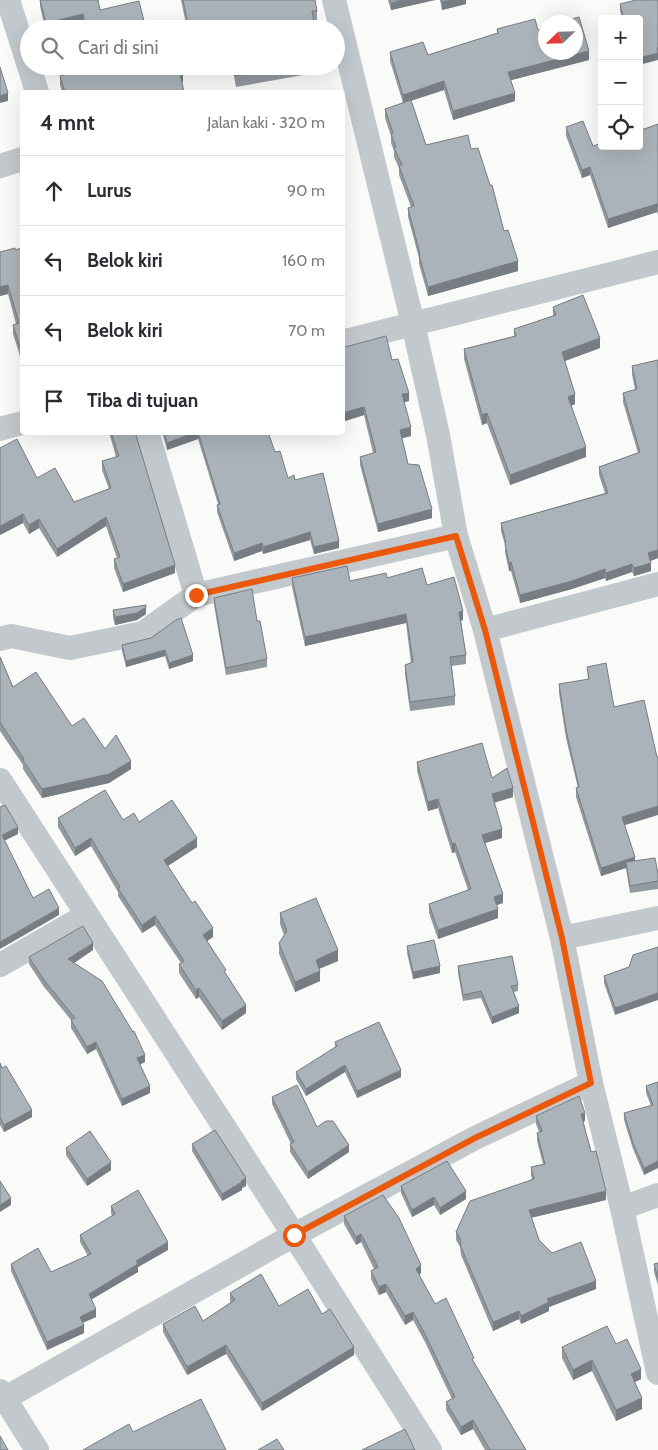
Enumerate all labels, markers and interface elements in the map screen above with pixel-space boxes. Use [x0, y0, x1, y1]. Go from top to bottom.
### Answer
north arrow [538, 15, 583, 60]
map controls [598, 15, 643, 150]
button: + [598, 15, 643, 60]
search box [20, 20, 345, 75]
icon: search [38, 34, 66, 62]
text: Cari di sini [78, 36, 159, 59]
button: − [598, 60, 643, 105]
button: locate [598, 105, 643, 150]
text: 4 mnt [40, 110, 95, 135]
text: Jalan kaki · 320 m [207, 113, 325, 132]
icon: ahead [40, 177, 68, 205]
text: Lurus [87, 179, 132, 202]
text: 90 m [287, 181, 325, 200]
icon: left [40, 247, 68, 275]
text: Belok kiri [87, 249, 163, 272]
text: 160 m [282, 251, 325, 270]
icon: left [40, 317, 68, 345]
text: Belok kiri [87, 319, 163, 342]
text: 70 m [288, 321, 325, 340]
icon: arrive [40, 387, 68, 415]
text: Tiba di tujuan [87, 389, 198, 412]
route end [185, 584, 208, 607]
route start [283, 1224, 306, 1247]

